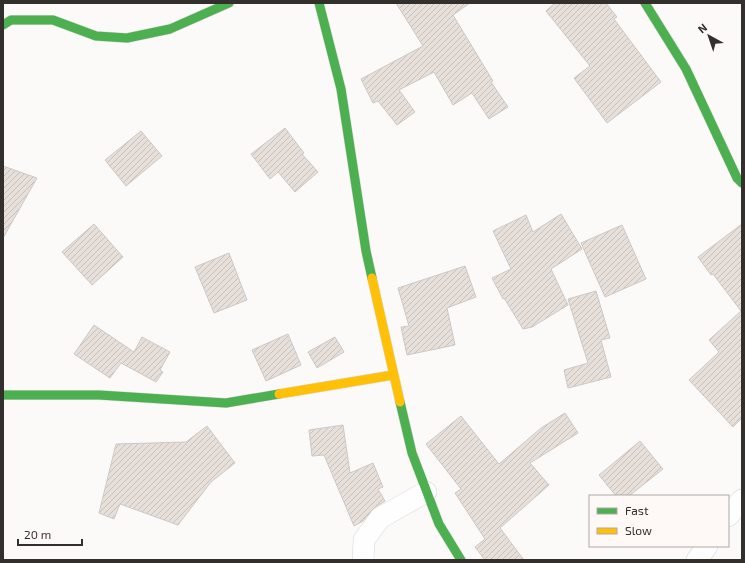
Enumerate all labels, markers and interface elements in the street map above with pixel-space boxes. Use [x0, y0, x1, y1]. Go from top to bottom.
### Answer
north arrow [689, 16, 729, 56]
text: N [695, 20, 710, 35]
legend [589, 495, 729, 547]
text: Fast [625, 503, 649, 517]
scale bar [18, 521, 82, 547]
text: Slow [625, 523, 652, 537]
text: 20 m [24, 527, 51, 541]

